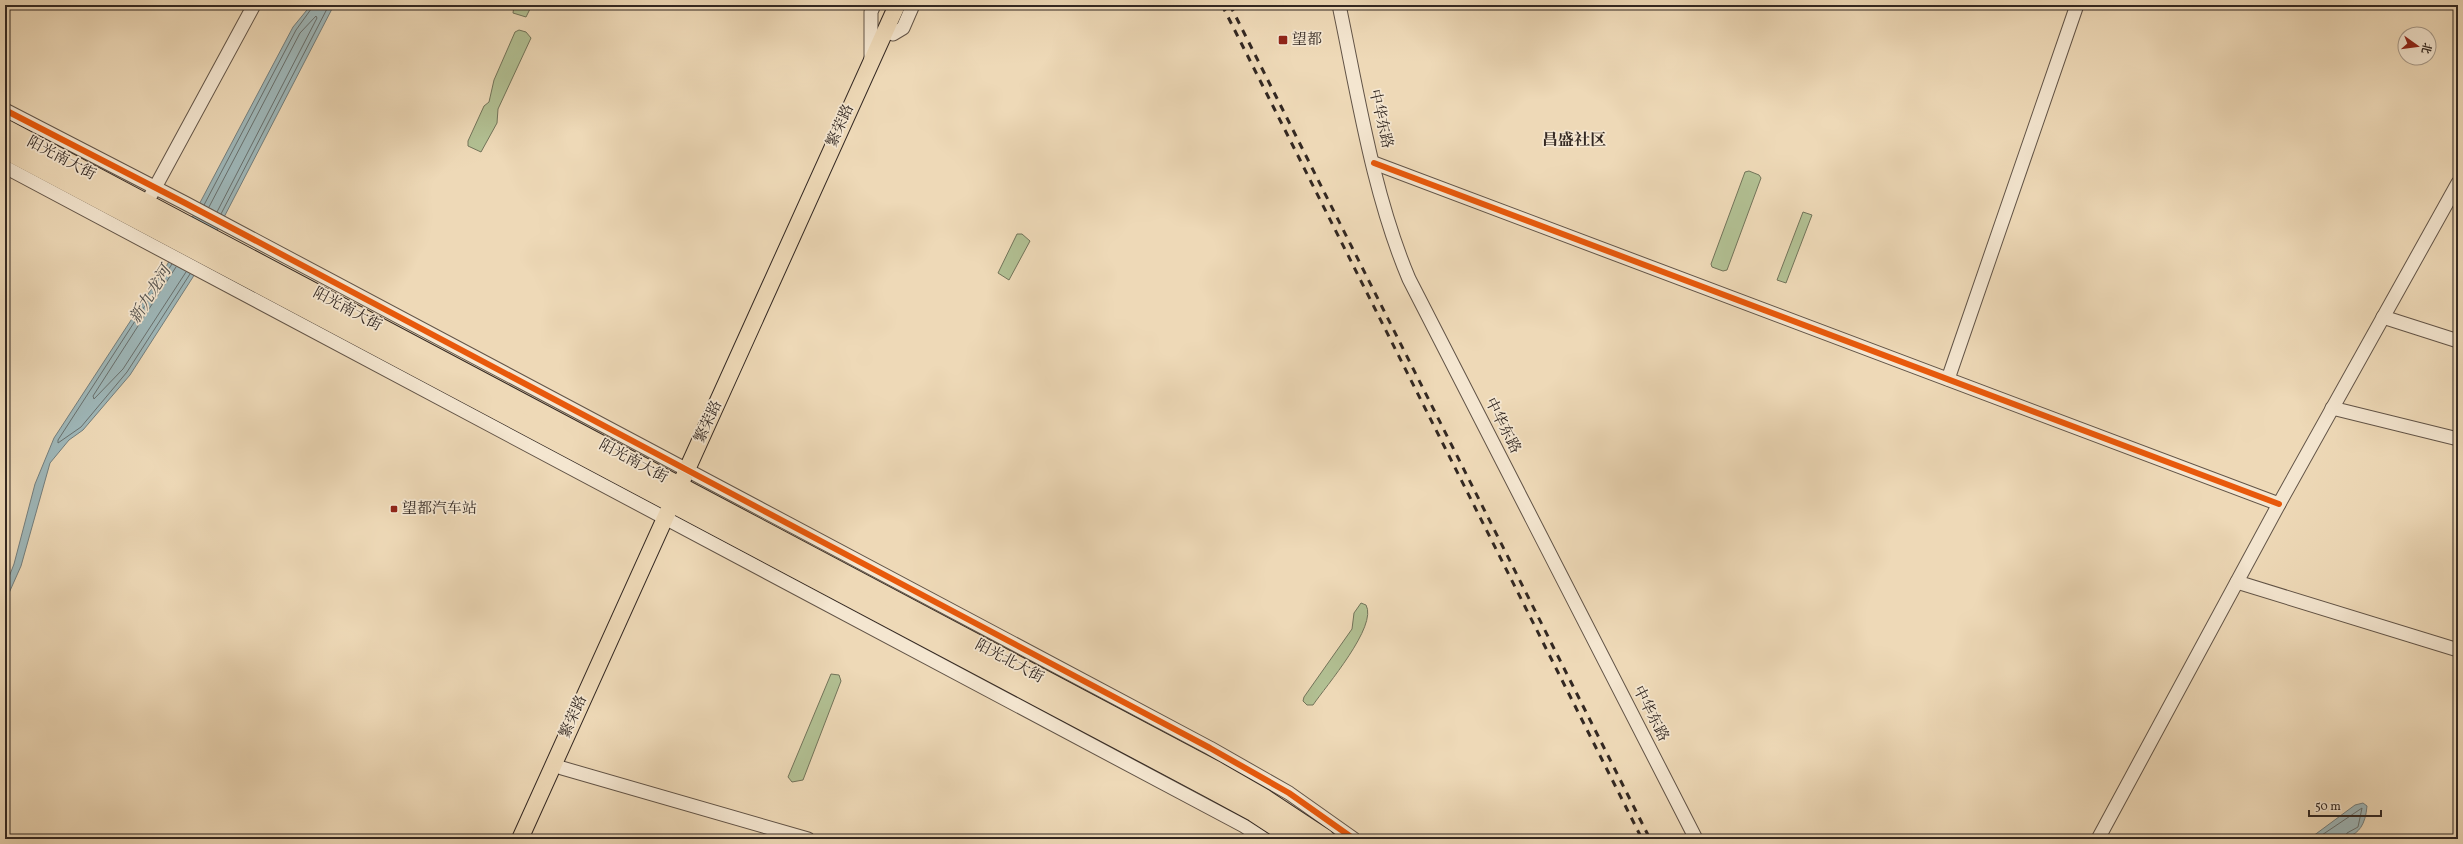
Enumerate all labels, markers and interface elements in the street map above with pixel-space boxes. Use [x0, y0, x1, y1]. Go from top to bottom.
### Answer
north arrow [2397, 26, 2437, 66]
place label: 望都 [1292, 30, 1322, 51]
marker: 望都 [1277, 34, 1289, 46]
text: 北 [2417, 41, 2434, 55]
street label: 中华东路 [1363, 87, 1397, 151]
street label: 繁荣路 [822, 101, 860, 151]
district label: 昌盛社区 [1542, 130, 1606, 152]
street label: 阳光南大街 [23, 132, 99, 186]
water label: 新九龙河 [125, 259, 179, 328]
street label: 阳光南大街 [309, 283, 385, 337]
street label: 中华东路 [1479, 394, 1525, 458]
street label: 繁荣路 [690, 397, 728, 447]
street label: 阳光南大街 [595, 435, 671, 489]
place label: 望都汽车站 [402, 499, 477, 520]
marker: 望都汽车站 [389, 504, 399, 514]
street label: 阳光北大街 [971, 635, 1047, 689]
street label: 中华东路 [1627, 682, 1673, 746]
street label: 繁荣路 [555, 692, 593, 742]
scale bar [2309, 792, 2381, 818]
text: 50 m [2315, 799, 2341, 815]

